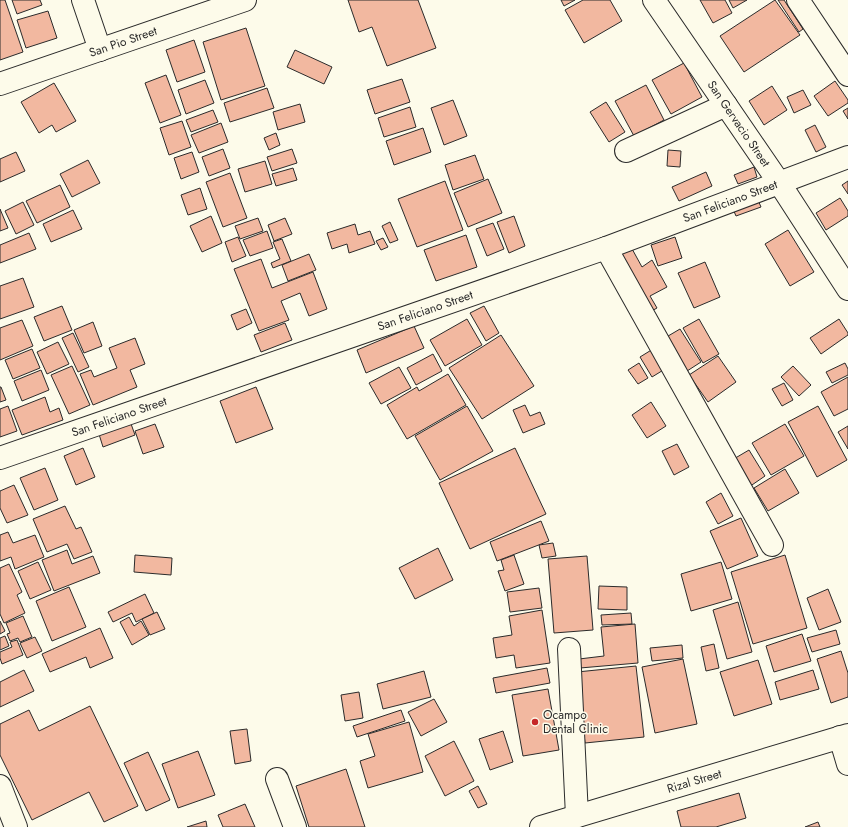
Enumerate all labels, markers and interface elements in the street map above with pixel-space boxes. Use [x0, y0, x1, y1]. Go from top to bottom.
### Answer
street label: San Pio Street [87, 22, 159, 62]
street label: San Gervacio Street [703, 77, 775, 171]
street label: San Feliciano Street [680, 175, 780, 227]
street label: San Feliciano Street [375, 286, 475, 336]
street label: San Feliciano Street [69, 392, 169, 442]
place label: Ocampo Dental Clinic [543, 706, 608, 738]
marker: Ocampo Dental Clinic [530, 717, 540, 727]
street label: Rizal Street [665, 764, 724, 798]

